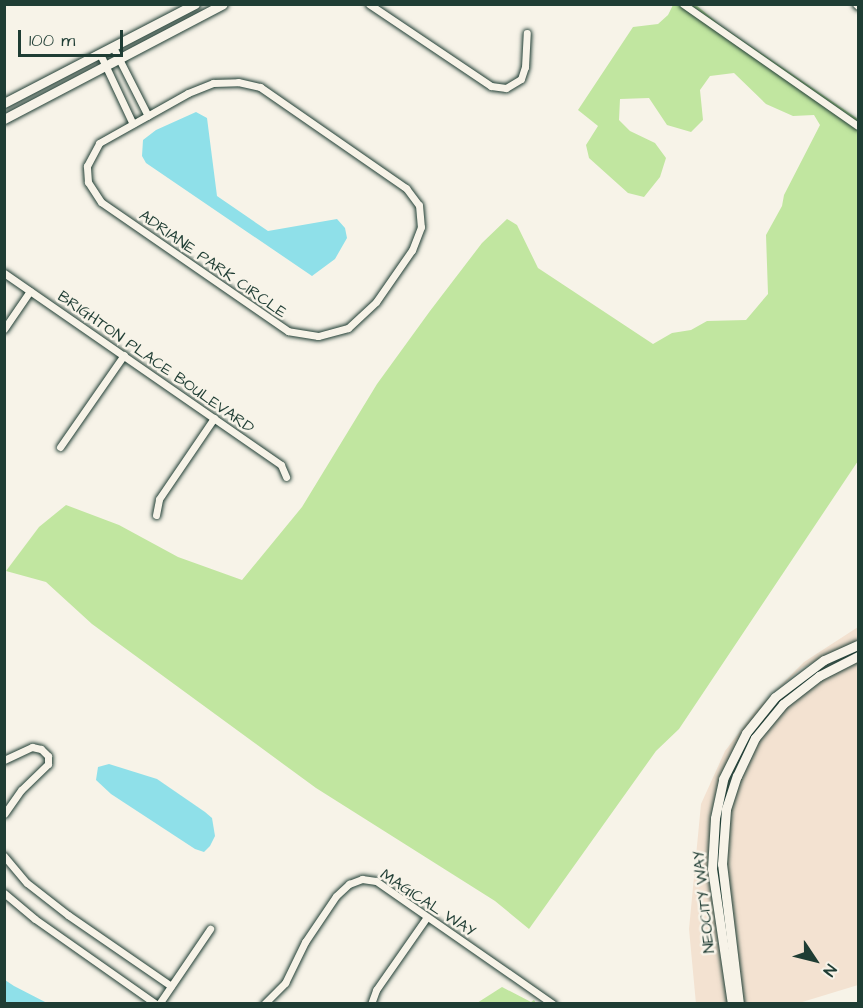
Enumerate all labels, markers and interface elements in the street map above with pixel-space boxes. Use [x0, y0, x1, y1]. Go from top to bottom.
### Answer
scale bar [21, 18, 126, 56]
text: 100 m [29, 28, 75, 53]
street label: ADRIANE PARK CIRCLE [136, 206, 290, 322]
street label: BRIGHTON PLACE BOULEVARD [54, 287, 258, 437]
street label: NEOCITY WAY [689, 850, 719, 954]
street label: MAGICAL WAY [377, 865, 479, 941]
north arrow [785, 930, 845, 990]
text: N [818, 960, 842, 981]

